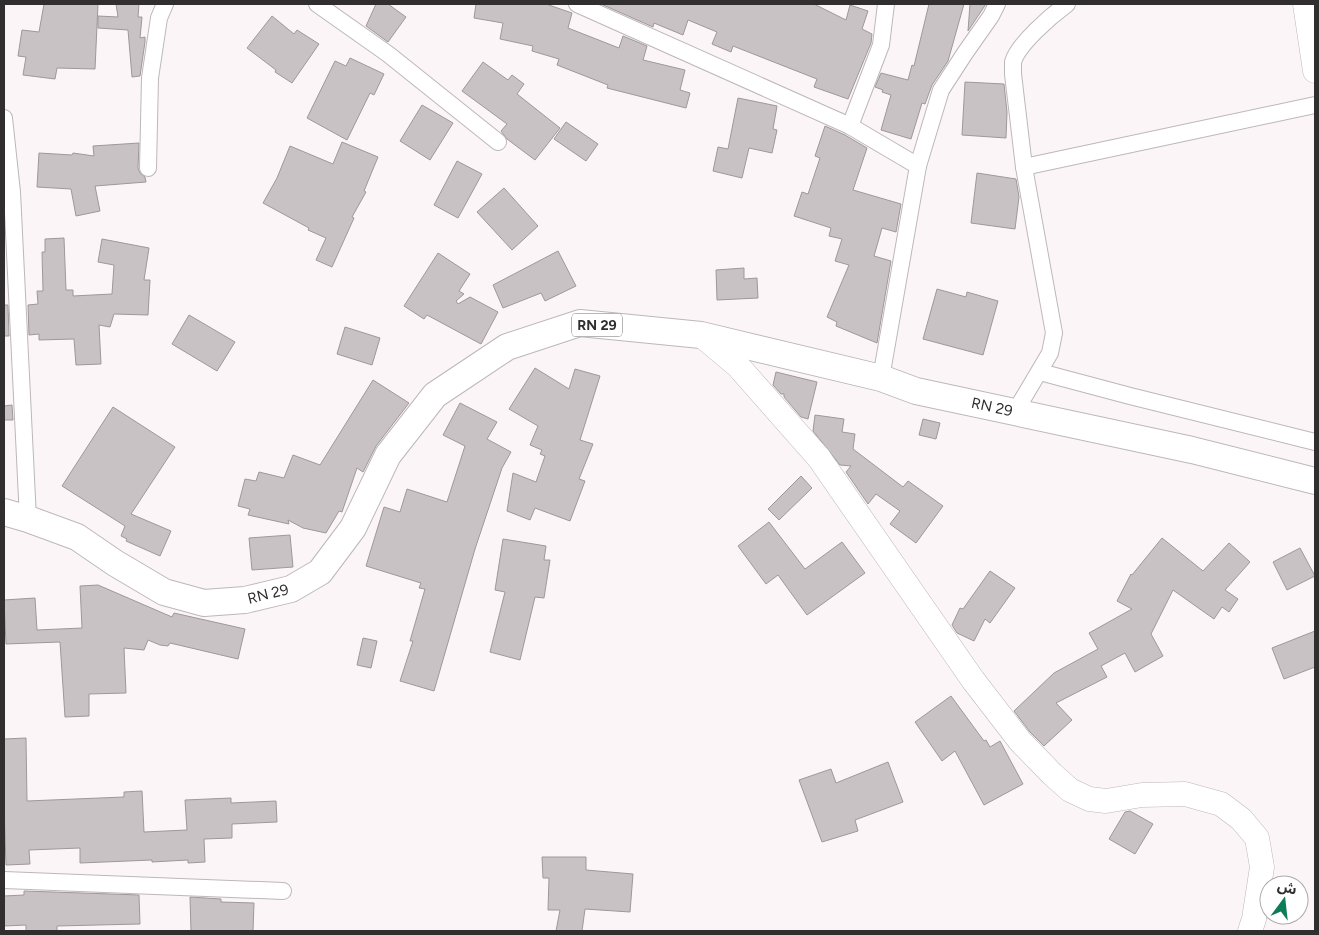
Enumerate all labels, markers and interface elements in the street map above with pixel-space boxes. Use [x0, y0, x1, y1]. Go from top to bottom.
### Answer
road number: RN 29 [572, 314, 622, 336]
street label: RN 29 [970, 394, 1014, 420]
street label: RN 29 [246, 580, 290, 608]
north arrow [1259, 875, 1309, 925]
text: ش [1276, 877, 1299, 899]

